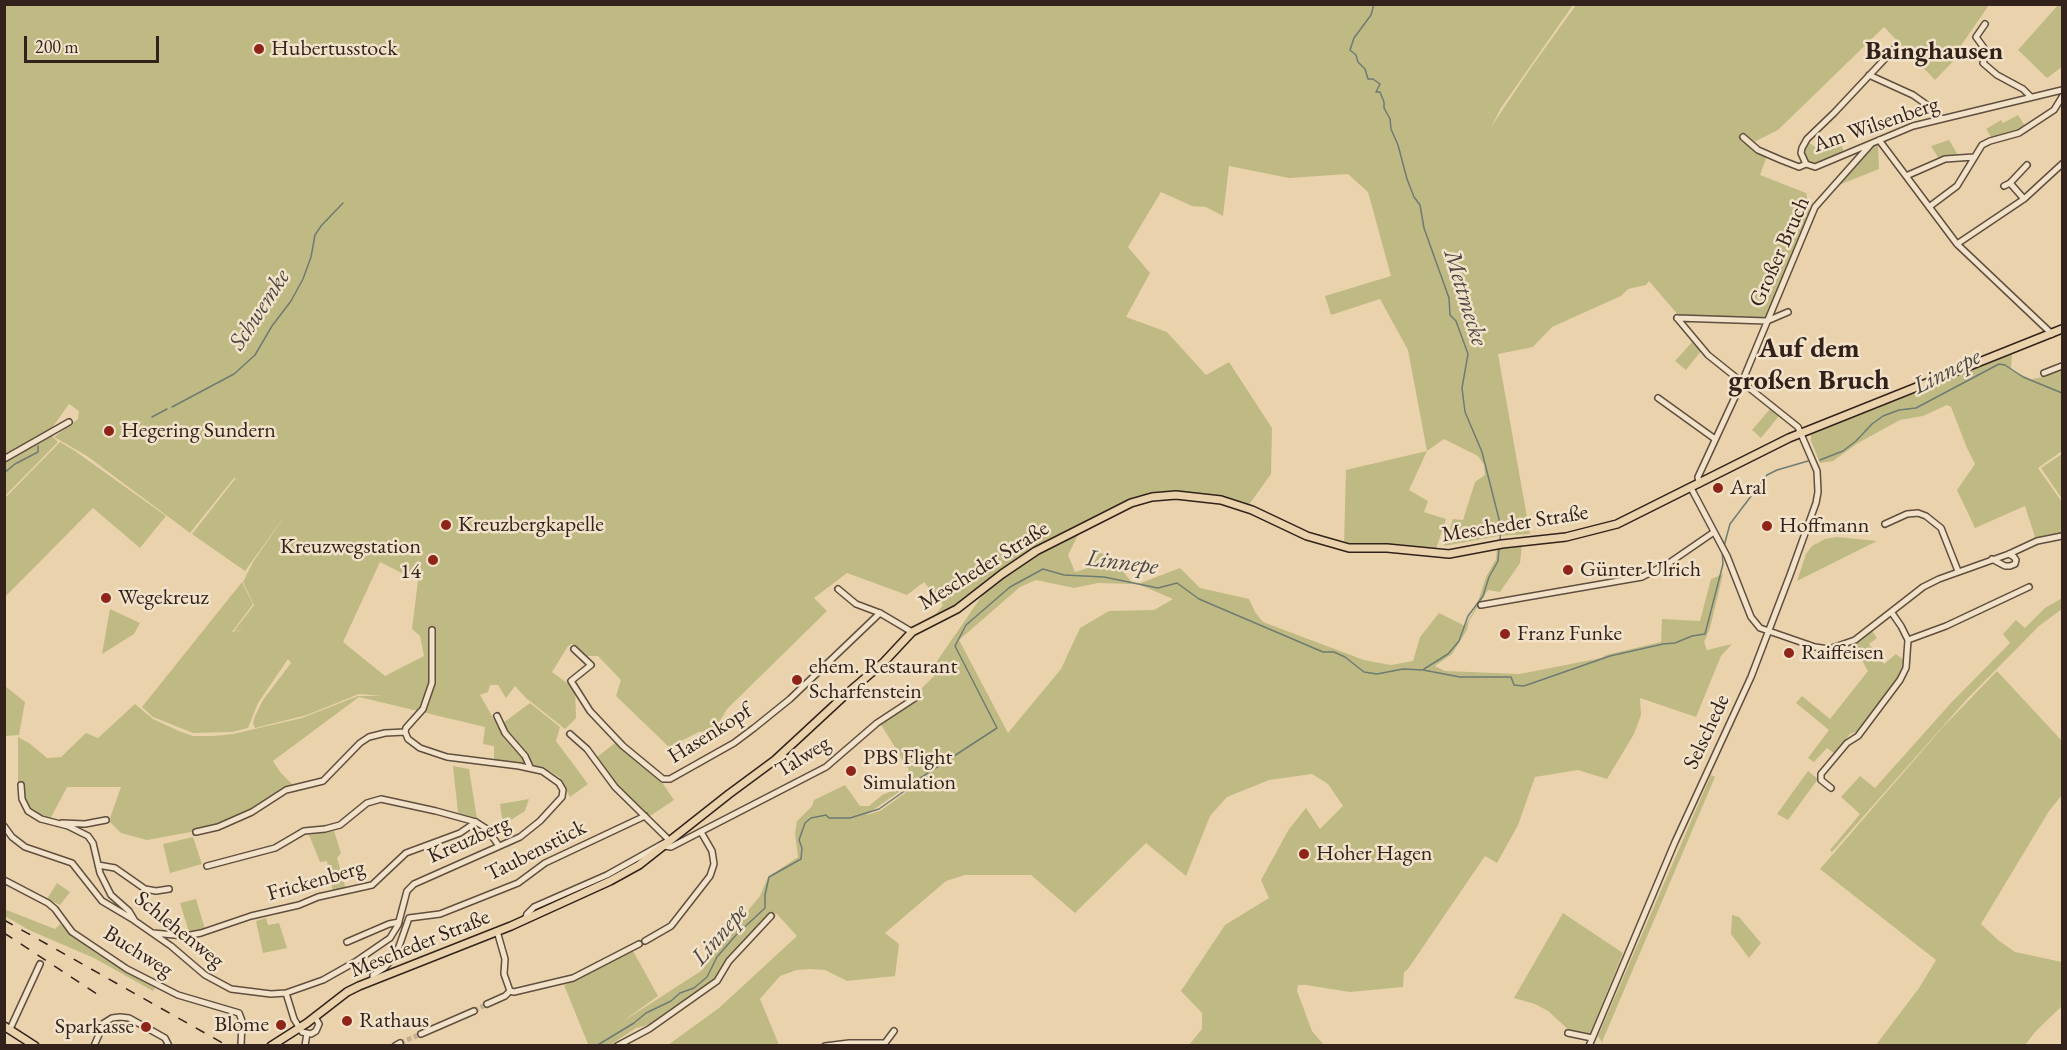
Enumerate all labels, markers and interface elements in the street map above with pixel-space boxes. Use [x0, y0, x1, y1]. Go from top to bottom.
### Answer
scale bar [27, 24, 162, 62]
text: 200 m [35, 35, 79, 58]
place label: Hubertusstock [271, 36, 397, 62]
district label: Bainghausen [1865, 36, 2003, 68]
marker: Hubertusstock [252, 42, 266, 56]
street label: Am Wilsenberg [1810, 91, 1942, 159]
street label: Großer Bruch [1744, 193, 1816, 311]
water label: Mettmecke [1437, 246, 1493, 350]
water label: Schwemke [223, 264, 297, 356]
district label: Auf dem großen Bruch [1728, 332, 1890, 398]
water label: Linnepe [1908, 343, 1986, 401]
place label: Hegering Sundern [121, 418, 276, 444]
marker: Hegering Sundern [102, 424, 116, 438]
place label: Aral [1730, 475, 1767, 501]
marker: Aral [1711, 481, 1725, 495]
street label: Mescheder Straße [1440, 499, 1590, 549]
place label: Kreuzbergkapelle [458, 512, 604, 538]
place label: Hoffmann [1779, 513, 1869, 539]
street label: Mescheder Straße [914, 516, 1054, 616]
marker: Kreuzbergkapelle [439, 518, 453, 532]
marker: Hoffmann [1760, 519, 1774, 533]
place label: Kreuzwegstation 14 [280, 534, 421, 586]
water label: Linnepe [1084, 544, 1160, 582]
marker: Kreuzwegstation 14 [426, 553, 440, 567]
place label: Günter Ulrich [1580, 557, 1701, 583]
marker: Günter Ulrich [1561, 563, 1575, 577]
place label: Wegekreuz [118, 585, 209, 611]
marker: Wegekreuz [99, 591, 113, 605]
place label: Franz Funke [1517, 621, 1622, 647]
marker: Franz Funke [1498, 627, 1512, 641]
place label: Raiffeisen [1801, 640, 1884, 666]
marker: Raiffeisen [1782, 646, 1796, 660]
place label: ehem. Restaurant Scharfenstein [809, 654, 957, 706]
marker: ehem. Restaurant Scharfenstein [790, 673, 804, 687]
street label: Selschede [1678, 690, 1736, 774]
street label: Hasenkopf [663, 698, 757, 770]
street label: Talweg [771, 730, 835, 784]
place label: PBS Flight Simulation [863, 745, 956, 796]
marker: PBS Flight Simulation [844, 764, 858, 778]
street label: Kreuzberg [424, 810, 514, 870]
street label: Taubenstück [481, 814, 591, 888]
place label: Hoher Hagen [1316, 841, 1432, 867]
marker: Hoher Hagen [1297, 847, 1311, 861]
street label: Frickenberg [264, 854, 368, 908]
street label: Schlehenweg [129, 886, 229, 974]
water label: Linnepe [685, 898, 755, 972]
street label: Mescheder Straße [346, 904, 494, 984]
street label: Buchweg [98, 920, 178, 984]
place label: Rathaus [359, 1008, 429, 1034]
place label: Blome [214, 1012, 269, 1038]
place label: Sparkasse [55, 1014, 134, 1040]
marker: Rathaus [340, 1014, 354, 1028]
marker: Blome [274, 1018, 288, 1032]
marker: Sparkasse [139, 1020, 153, 1034]

